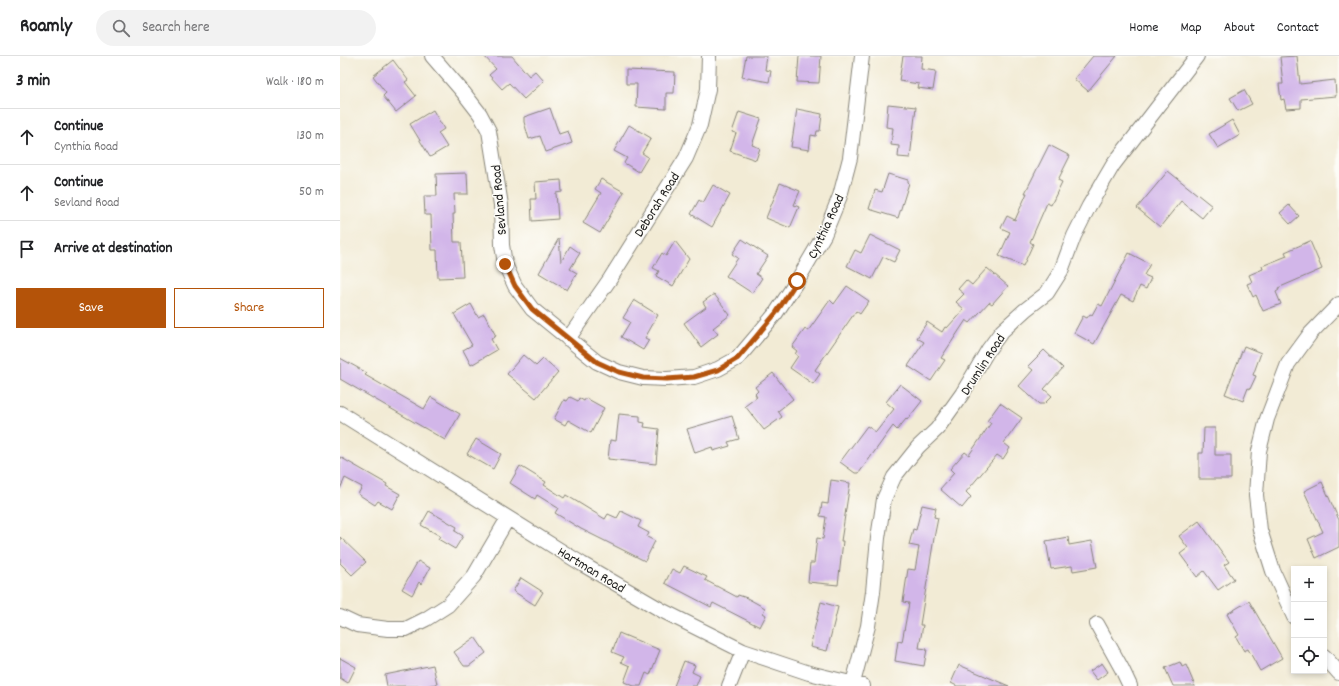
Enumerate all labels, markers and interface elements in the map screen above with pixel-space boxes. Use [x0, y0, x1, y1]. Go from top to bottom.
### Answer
search box [96, 10, 376, 46]
text: Roamly [20, 14, 72, 41]
icon: search [110, 17, 132, 39]
text: Search here [142, 17, 210, 39]
text: Home [1129, 18, 1158, 38]
text: Map [1180, 18, 1202, 38]
text: About [1224, 18, 1255, 38]
text: Contact [1277, 18, 1319, 38]
text: 3 min [16, 70, 50, 94]
text: Walk · 180 m [266, 73, 324, 92]
text: Continue [54, 116, 103, 138]
icon: ahead [16, 126, 38, 148]
text: 130 m [296, 127, 324, 146]
text: Cynthia Road [54, 138, 118, 157]
street label: Sevland Road [487, 164, 513, 236]
street label: Deborah Road [630, 169, 686, 241]
text: Continue [54, 172, 103, 194]
icon: ahead [16, 182, 38, 204]
text: 50 m [299, 183, 324, 202]
street label: Cynthia Road [803, 191, 850, 262]
text: Sevland Road [54, 194, 119, 213]
icon: arrive [16, 238, 38, 260]
text: Arrive at destination [54, 238, 172, 260]
route end [496, 255, 514, 273]
route start [788, 272, 806, 290]
button: Save [16, 288, 166, 328]
button: Share [174, 288, 324, 328]
street label: Drumlin Road [956, 330, 1011, 400]
street label: Hartman Road [553, 543, 629, 599]
map controls [1291, 566, 1327, 674]
button: + [1291, 566, 1327, 602]
button: − [1291, 602, 1327, 638]
button: locate [1291, 638, 1327, 674]

